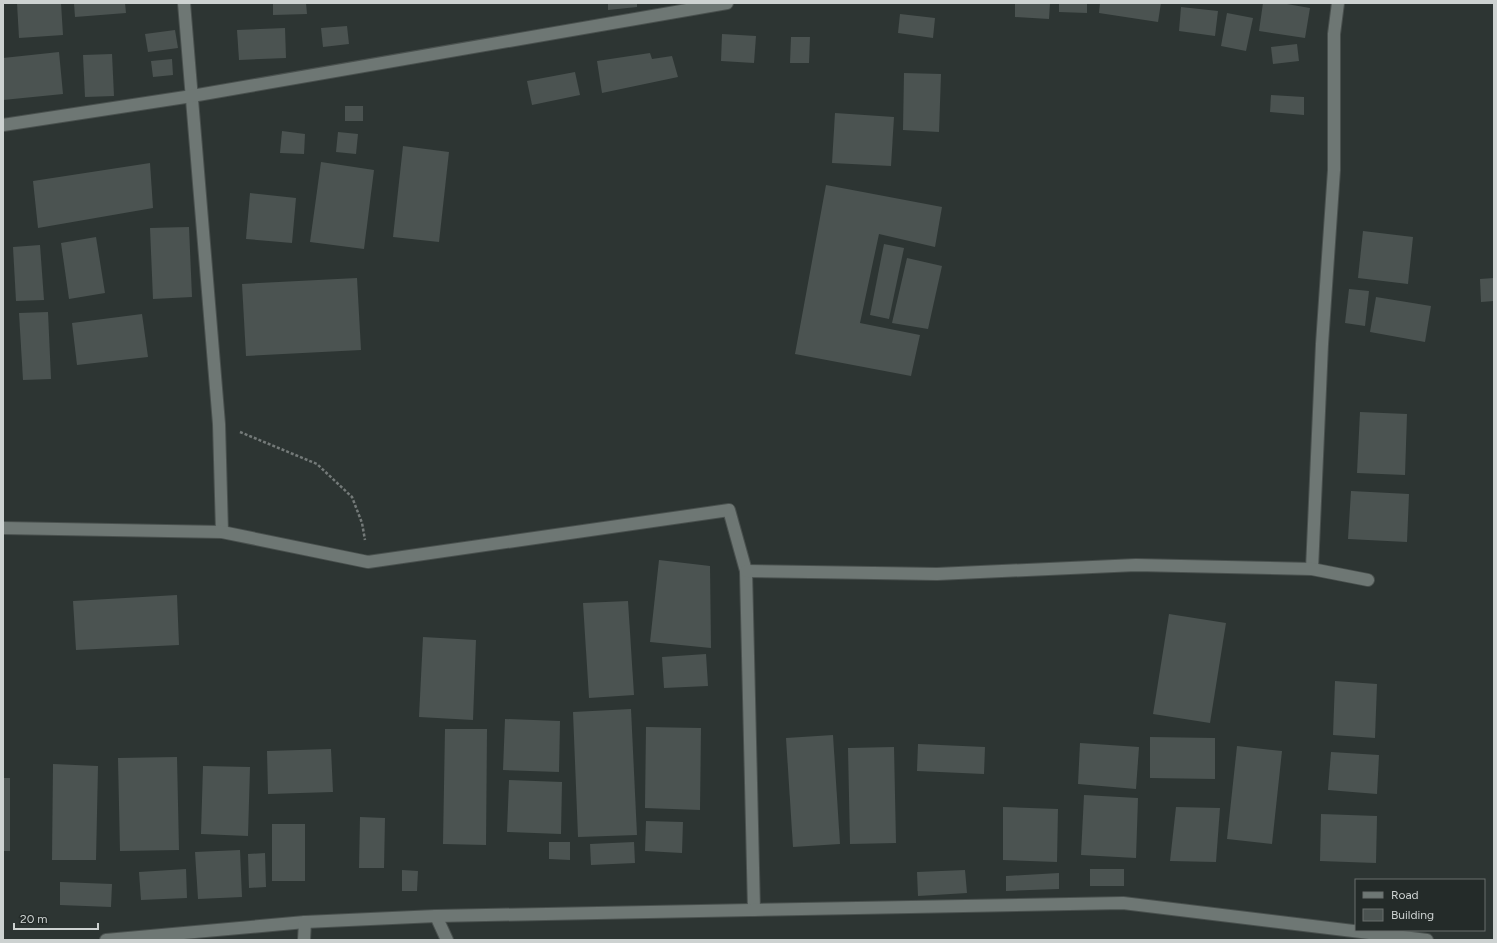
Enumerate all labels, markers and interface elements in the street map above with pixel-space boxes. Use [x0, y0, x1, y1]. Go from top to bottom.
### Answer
legend [1355, 879, 1485, 931]
text: Road [1391, 888, 1419, 902]
scale bar [14, 905, 98, 931]
text: Building [1391, 908, 1434, 922]
text: 20 m [20, 912, 48, 926]

